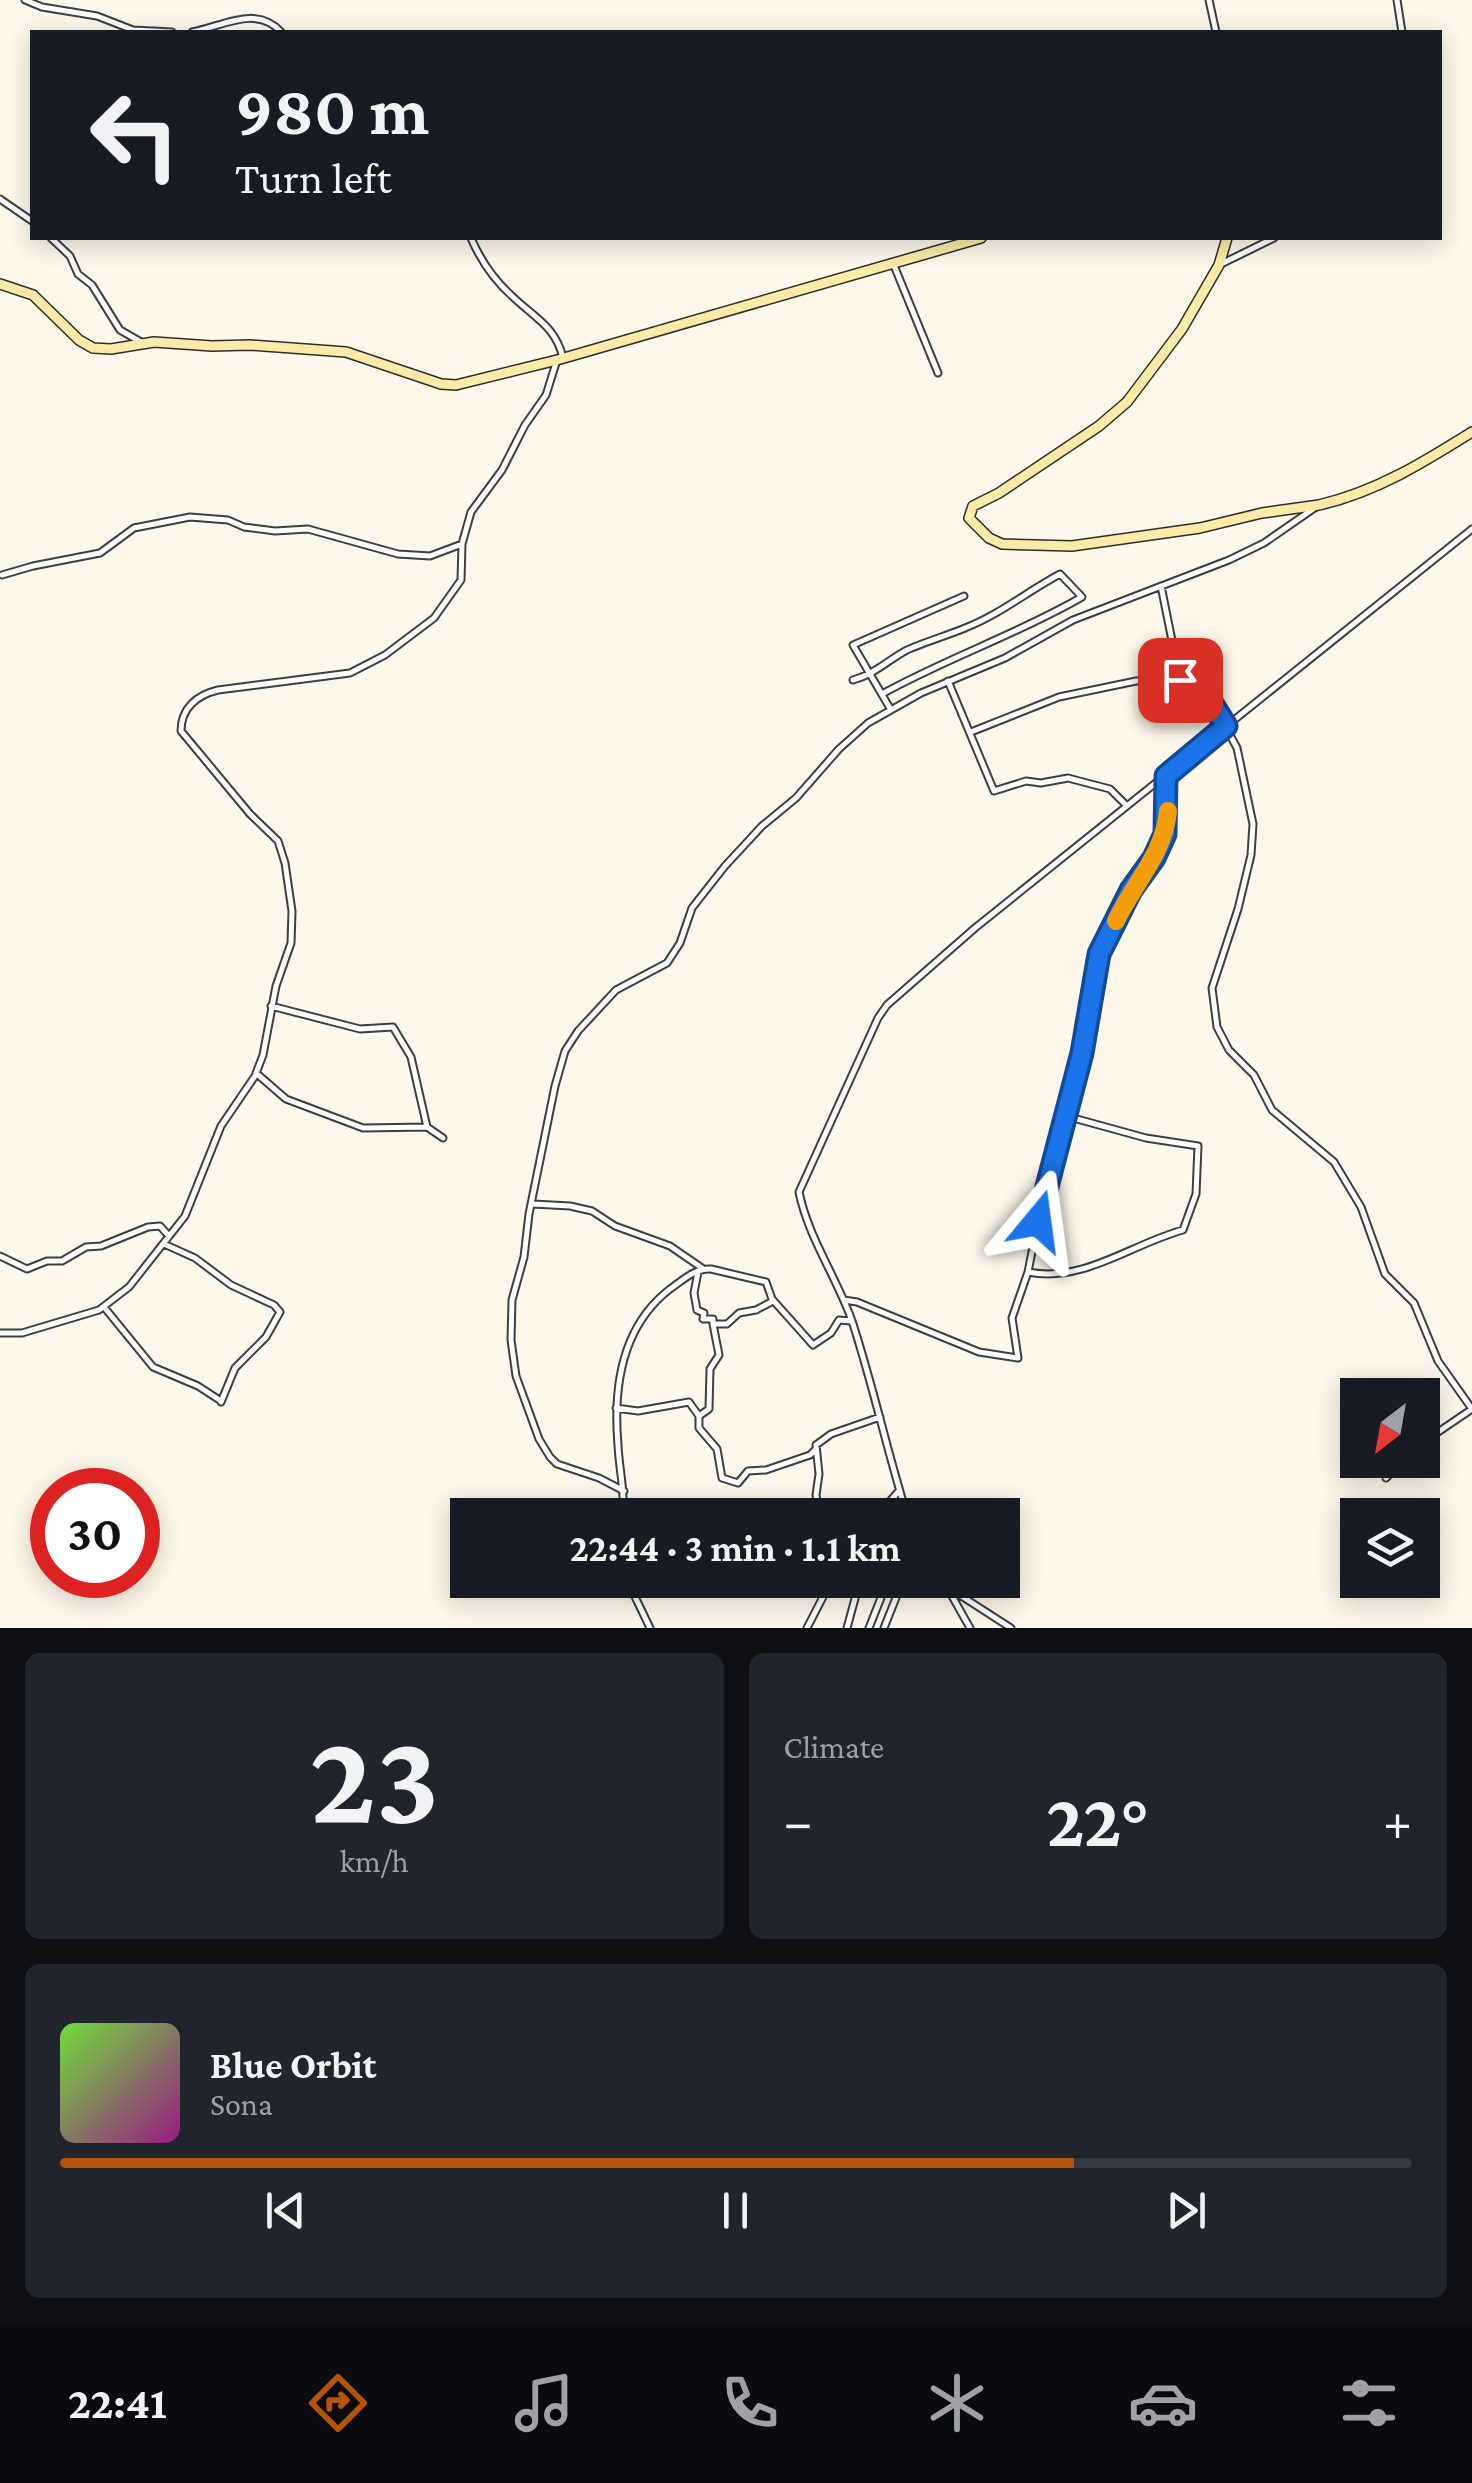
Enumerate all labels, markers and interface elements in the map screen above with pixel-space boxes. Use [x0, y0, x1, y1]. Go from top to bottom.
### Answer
icon: left [70, 70, 200, 200]
text: 980 m [235, 71, 429, 149]
text: Turn left [235, 153, 392, 203]
pin [1138, 638, 1223, 723]
icon: arrive [1153, 653, 1208, 708]
position arrow [986, 1169, 1090, 1273]
north arrow [1340, 1378, 1440, 1478]
map controls [1340, 1378, 1440, 1598]
speed limit sign: 30 [30, 1468, 160, 1598]
button: layers [1340, 1498, 1440, 1598]
text: 22:44 · 3 min · 1.1 km [569, 1527, 901, 1569]
text: 23 [309, 1705, 439, 1850]
text: Climate [784, 1729, 884, 1765]
text: 22° [1046, 1779, 1149, 1862]
text: − [784, 1791, 813, 1852]
text: + [1383, 1791, 1412, 1852]
text: km/h [340, 1843, 409, 1879]
text: Blue Orbit [210, 2044, 377, 2086]
text: Sona [210, 2086, 273, 2122]
icon: previous [258, 2183, 313, 2238]
icon: pause [708, 2183, 763, 2238]
icon: next [1159, 2183, 1214, 2238]
icon: directions [303, 2368, 373, 2438]
icon: music [509, 2368, 579, 2438]
icon: phone [715, 2368, 785, 2438]
icon: climate [922, 2368, 992, 2438]
icon: car [1128, 2368, 1198, 2438]
icon: filters [1334, 2368, 1404, 2438]
text: 22:41 [68, 2378, 167, 2428]

